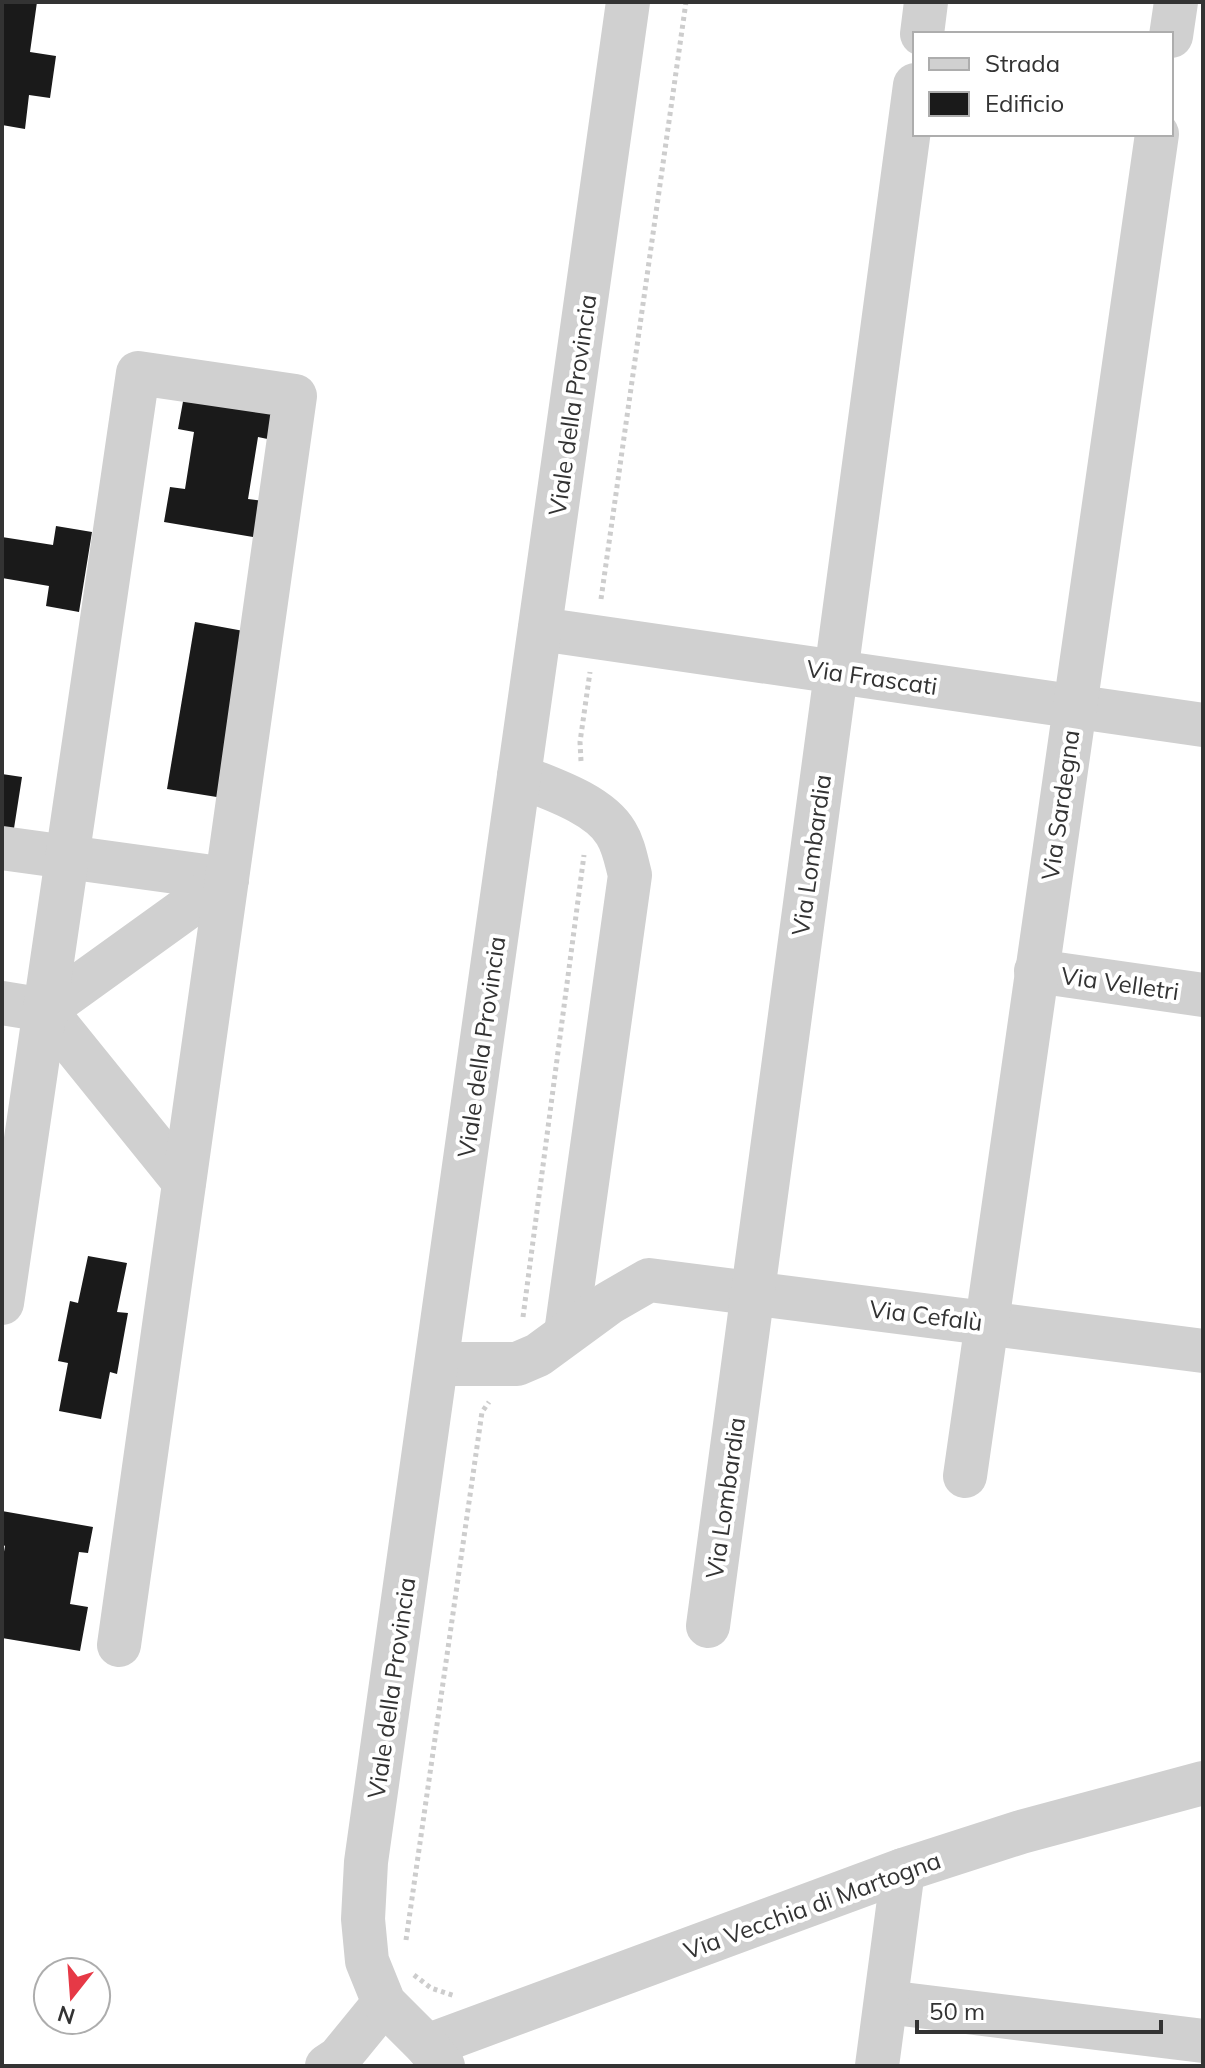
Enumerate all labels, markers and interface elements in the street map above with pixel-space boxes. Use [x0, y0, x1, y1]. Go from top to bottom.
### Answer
legend [913, 32, 1173, 136]
text: Strada [985, 48, 1060, 78]
text: Edificio [985, 88, 1064, 118]
street label: Viale della Provincia [542, 292, 602, 518]
street label: Via Frascati [805, 653, 939, 701]
street label: Via Sardegna [1035, 728, 1085, 882]
street label: Via Lombardia [785, 772, 837, 938]
street label: Viale della Provincia [451, 934, 511, 1160]
street label: Via Velletri [1059, 960, 1181, 1006]
street label: Via Cefalù [868, 1293, 984, 1337]
street label: Via Lombardia [699, 1415, 751, 1581]
street label: Viale della Provincia [361, 1575, 421, 1801]
street label: Via Vecchia di Martogna [679, 1845, 945, 1965]
north arrow [32, 1956, 112, 2036]
scale bar [917, 1984, 1161, 2034]
text: 50 m [929, 1996, 985, 2026]
text: N [54, 1999, 78, 2031]

